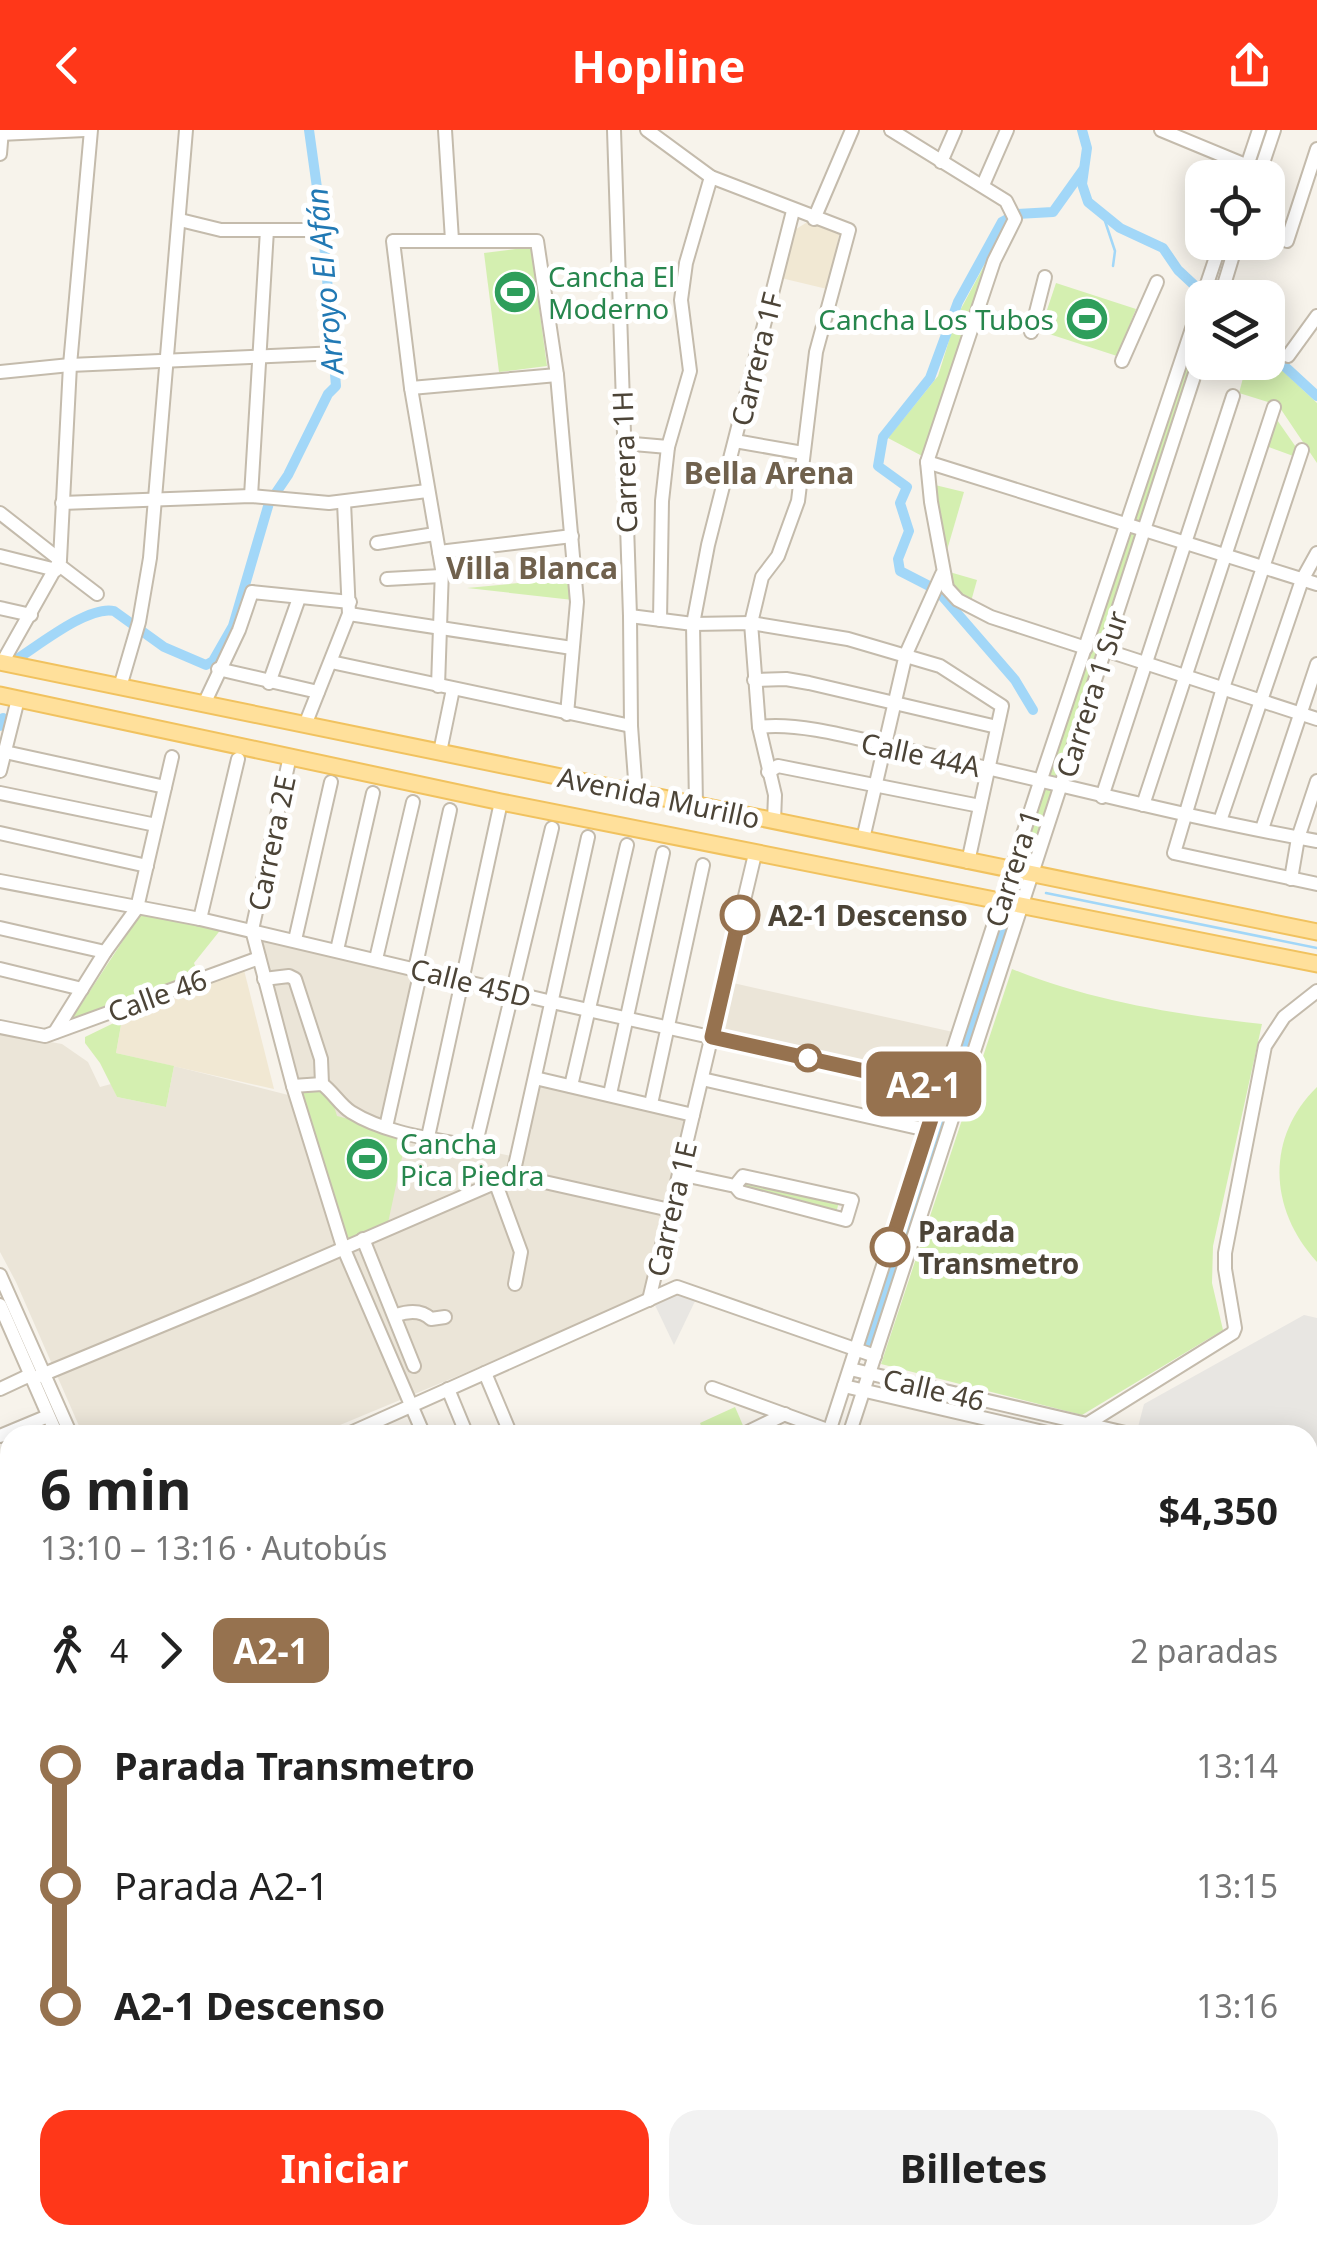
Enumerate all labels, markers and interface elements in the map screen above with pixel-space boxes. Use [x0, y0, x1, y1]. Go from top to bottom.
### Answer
text: Hopline [572, 35, 745, 96]
icon: back [40, 38, 95, 93]
icon: share [1222, 38, 1277, 93]
map controls [1185, 160, 1285, 380]
button: locate [1185, 160, 1285, 260]
water label: Arroyo El Afán [295, 186, 353, 378]
place label: Cancha El Moderno [548, 257, 675, 327]
sports icon: Cancha El Moderno [492, 269, 538, 315]
button: layers [1185, 280, 1285, 380]
street label: Carrera 1F [721, 288, 791, 430]
sports icon: Cancha Los Tubos [1064, 296, 1110, 342]
place label: Cancha Los Tubos [818, 300, 1054, 338]
street label: Carrera 1H [603, 390, 645, 534]
district label: Bella Arena [684, 452, 854, 493]
district label: Villa Blanca [446, 547, 618, 588]
street label: Carrera 1 Sur [1046, 605, 1136, 782]
street label: Calle 44A [858, 723, 984, 785]
street label: Avenida Murillo [555, 757, 763, 837]
street label: Carrera 2E [238, 772, 304, 914]
street label: Carrera 1 [975, 804, 1049, 932]
marker: A2-1 Descenso [721, 896, 759, 934]
place label: A2-1 Descenso [768, 896, 968, 934]
street label: Calle 45D [407, 949, 535, 1015]
street label: Calle 46 [102, 960, 212, 1030]
unlabelled marker [795, 1045, 821, 1071]
line badge: A2-1 [854, 1052, 994, 1116]
text: A2-1 [886, 1061, 962, 1108]
place label: Cancha Pica Piedra [400, 1124, 544, 1194]
sports icon: Cancha Pica Piedra [344, 1136, 390, 1182]
street label: Carrera 1E [637, 1138, 705, 1280]
place label: Parada Transmetro [918, 1212, 1079, 1282]
marker: Parada Transmetro [871, 1228, 909, 1266]
street label: Calle 46 [880, 1359, 988, 1419]
text: 6 min [40, 1451, 192, 1526]
text: $4,350 [1158, 1484, 1278, 1536]
text: 13:10 – 13:16 · Autobús [40, 1526, 387, 1569]
icon: walk [40, 1623, 95, 1678]
icon: forward [143, 1623, 198, 1678]
text: A2-1 [233, 1627, 309, 1674]
text: 4 [110, 1629, 128, 1672]
text: 2 paradas [1130, 1629, 1278, 1672]
text: Parada Transmetro [114, 1739, 475, 1791]
text: 13:14 [1196, 1744, 1278, 1787]
text: Parada A2-1 [114, 1859, 329, 1911]
text: 13:15 [1196, 1864, 1278, 1907]
text: A2-1 Descenso [114, 1979, 385, 2031]
text: 13:16 [1196, 1984, 1278, 2027]
button: Iniciar [40, 2110, 649, 2225]
button: Billetes [669, 2110, 1278, 2225]

